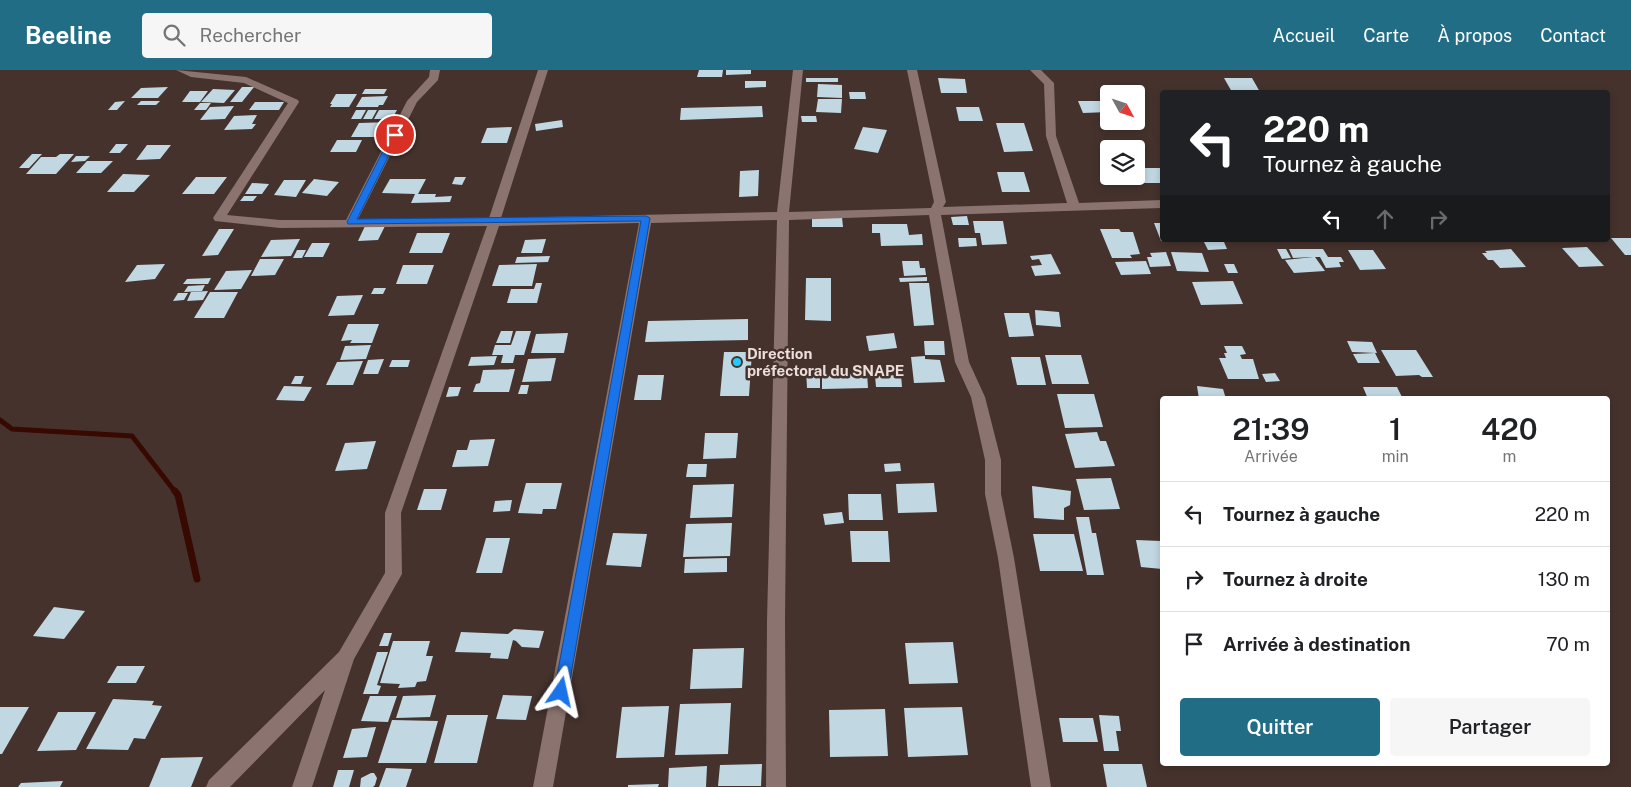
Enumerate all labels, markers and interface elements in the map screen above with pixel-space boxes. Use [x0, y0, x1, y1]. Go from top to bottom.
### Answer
search box [142, 13, 492, 58]
text: Beeline [25, 21, 112, 49]
icon: search [160, 21, 188, 49]
text: Rechercher [200, 24, 301, 46]
text: Accueil [1273, 25, 1335, 46]
text: Carte [1363, 25, 1409, 46]
text: À propos [1437, 25, 1512, 46]
text: Contact [1540, 25, 1606, 46]
north arrow [1100, 85, 1145, 130]
map controls [1100, 85, 1145, 185]
text: 220 m [1263, 109, 1369, 150]
icon: left [1180, 110, 1245, 175]
pin [374, 114, 416, 156]
icon: arrive [381, 121, 409, 149]
button: layers [1100, 140, 1145, 185]
text: Tournez à gauche [1263, 151, 1442, 177]
icon: left [1318, 205, 1346, 233]
icon: ahead [1371, 205, 1399, 233]
icon: right [1424, 205, 1452, 233]
place label: Direction préfectoral du SNAPE [747, 345, 904, 379]
marker: Direction préfectoral du SNAPE [731, 356, 743, 368]
text: 21:39 [1232, 411, 1309, 447]
text: 1 [1389, 411, 1402, 447]
text: 420 [1481, 411, 1538, 447]
text: Arrivée [1244, 447, 1298, 466]
text: min [1382, 447, 1409, 466]
text: m [1502, 447, 1516, 466]
icon: left [1180, 500, 1208, 528]
text: Tournez à gauche [1223, 503, 1380, 525]
text: 220 m [1535, 503, 1590, 525]
icon: right [1180, 565, 1208, 593]
text: Tournez à droite [1223, 568, 1368, 590]
text: 130 m [1538, 568, 1590, 590]
icon: arrive [1180, 630, 1208, 658]
text: Arrivée à destination [1223, 633, 1411, 655]
text: 70 m [1546, 633, 1590, 655]
position arrow [534, 665, 586, 717]
button: Quitter [1180, 698, 1380, 756]
button: Partager [1390, 698, 1590, 756]

